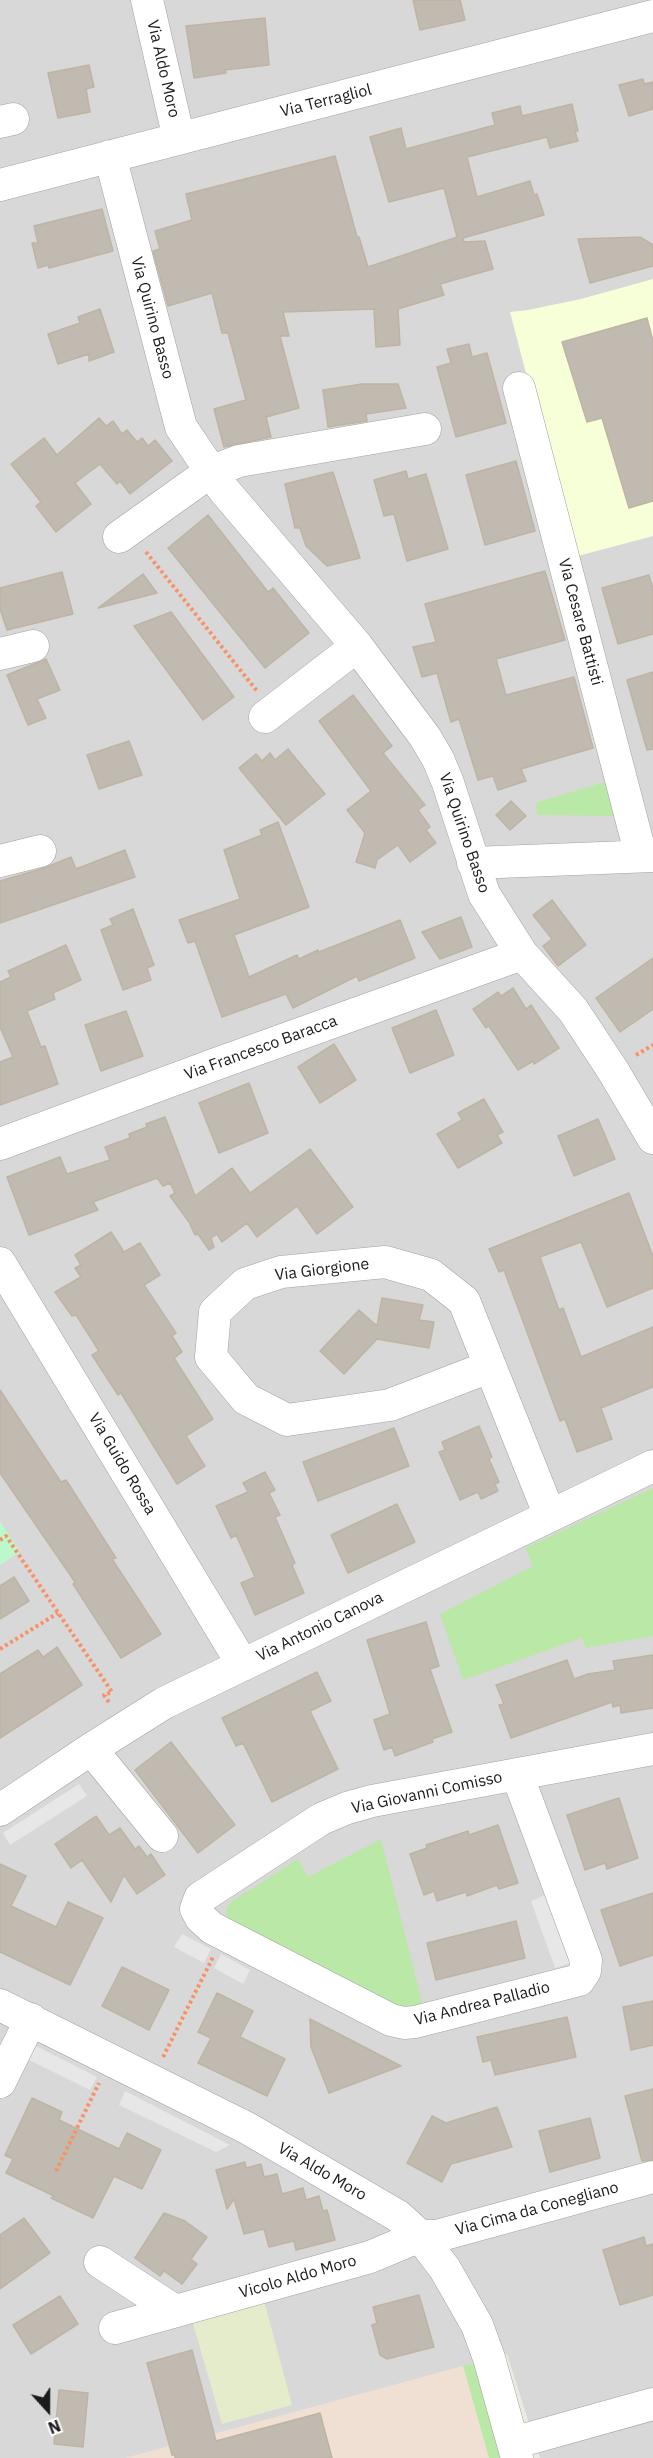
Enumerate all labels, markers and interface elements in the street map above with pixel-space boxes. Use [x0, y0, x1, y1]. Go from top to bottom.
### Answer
street label: Via Aldo Moro [142, 18, 184, 120]
street label: Via Terragliol [278, 80, 374, 122]
street label: Via Quirino Basso [126, 255, 178, 381]
street label: Via Cesare Battisti [554, 556, 606, 688]
street label: Via Quirino Basso [434, 770, 494, 896]
street label: Via Francesco Baracca [182, 1011, 340, 1085]
street label: Via Giorgione [274, 1255, 370, 1285]
street label: Via Guido Rossa [84, 1410, 160, 1518]
street label: Via Antonio Canova [254, 1588, 386, 1666]
street label: Via Giovanni Comisso [350, 1768, 504, 1818]
street label: Via Andrea Palladio [412, 1978, 552, 2030]
street label: Via Aldo Moro [274, 2139, 370, 2205]
street label: Via Cima da Conegliano [453, 2178, 621, 2240]
street label: Vicolo Aldo Moro [237, 2251, 359, 2303]
north arrow [18, 2380, 78, 2440]
text: N [45, 2415, 63, 2438]

